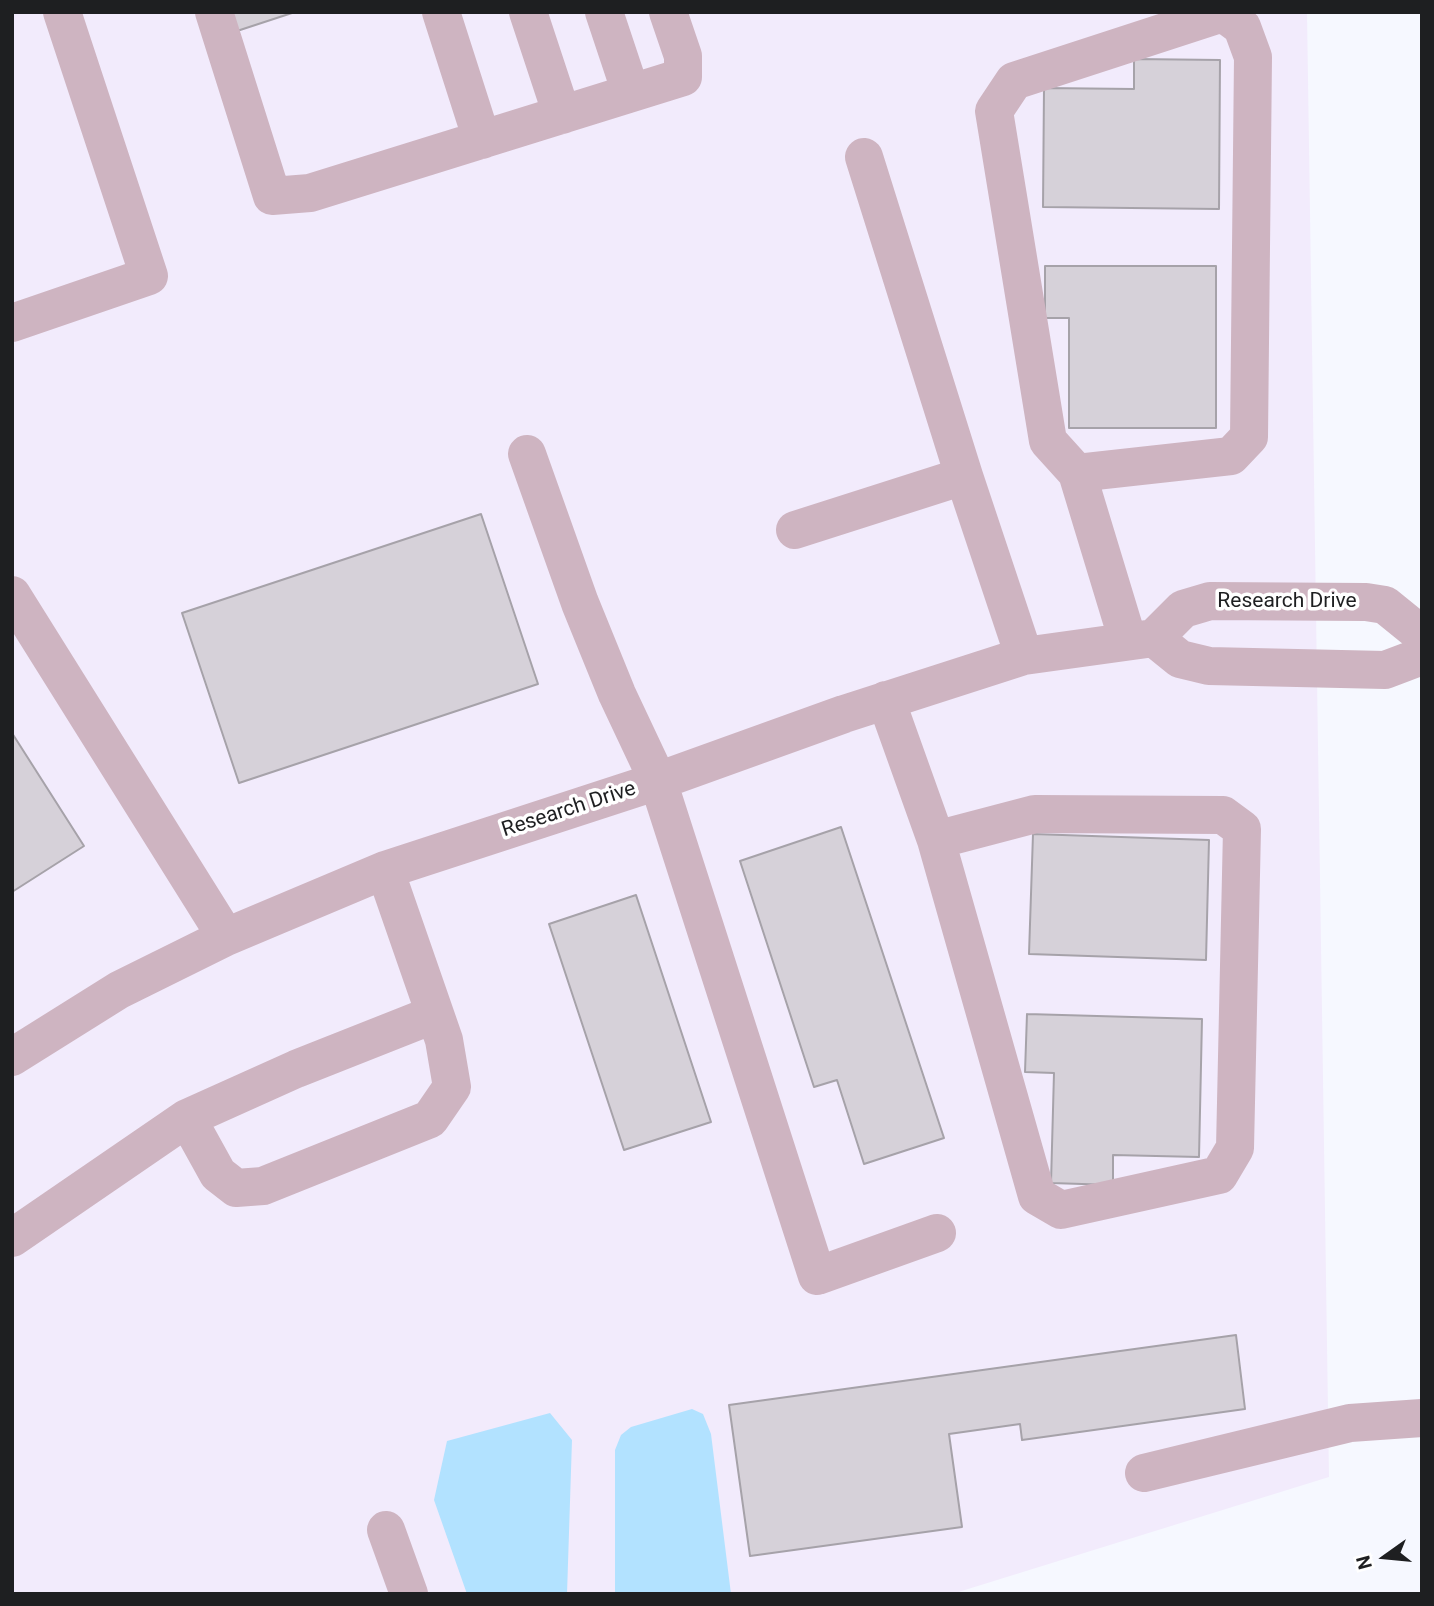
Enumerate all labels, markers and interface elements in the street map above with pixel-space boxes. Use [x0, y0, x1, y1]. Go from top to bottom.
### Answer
street label: Research Drive [1217, 589, 1357, 615]
street label: Research Drive [499, 776, 639, 844]
north arrow [1350, 1522, 1420, 1592]
text: N [1351, 1553, 1377, 1572]

